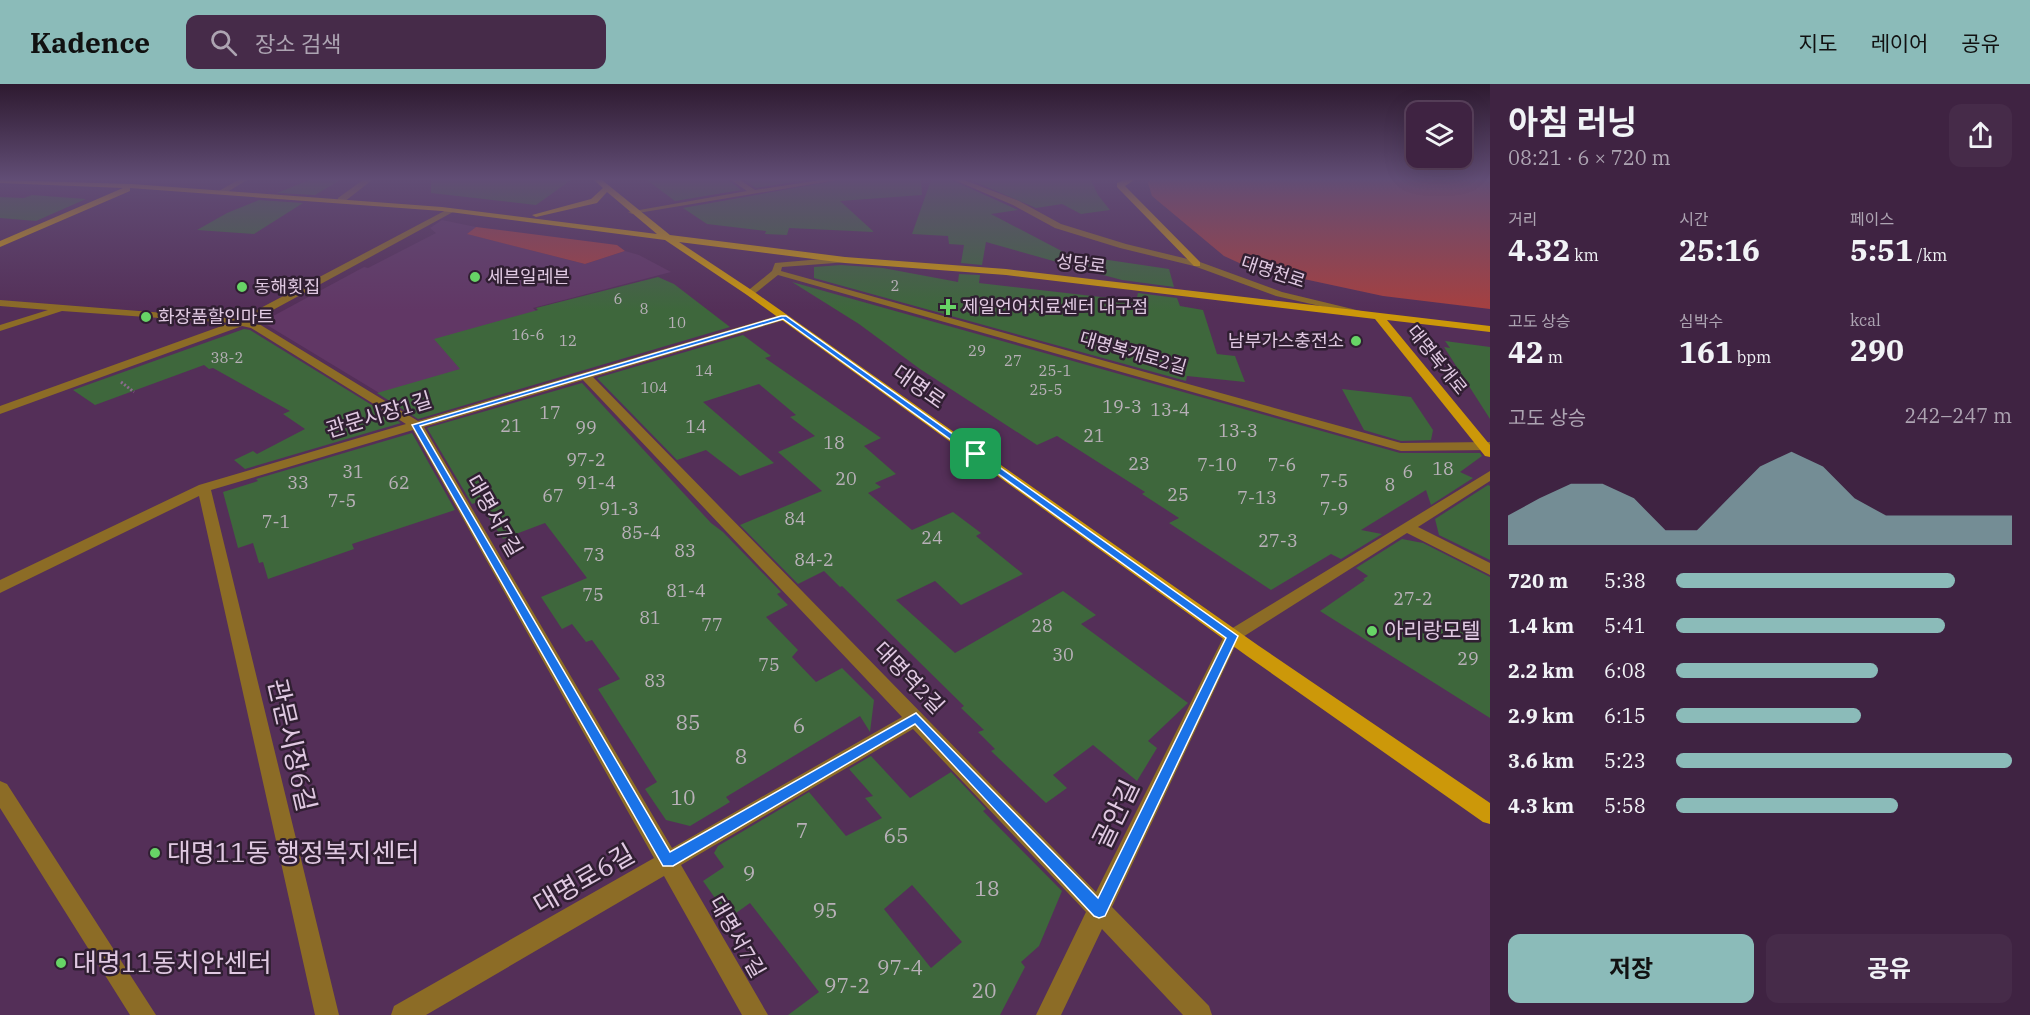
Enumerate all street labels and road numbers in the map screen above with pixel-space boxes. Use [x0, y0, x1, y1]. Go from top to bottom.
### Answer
street label: 성당로 [1055, 249, 1107, 278]
street label: 대명천로 [1238, 250, 1308, 293]
street label: 대명복개로 [1402, 320, 1472, 399]
street label: 대명복개로2길 [1077, 326, 1189, 379]
street label: 대명로 [888, 358, 951, 414]
street label: 관문시장1길 [322, 385, 435, 443]
street label: 대명서7길 [460, 470, 529, 561]
street label: 대명역2길 [868, 635, 951, 719]
street label: 관문시장6길 [261, 675, 325, 814]
street label: 골안길 [1084, 774, 1146, 853]
street label: 대명로6길 [527, 836, 640, 921]
street label: 대명서7길 [703, 891, 772, 982]

